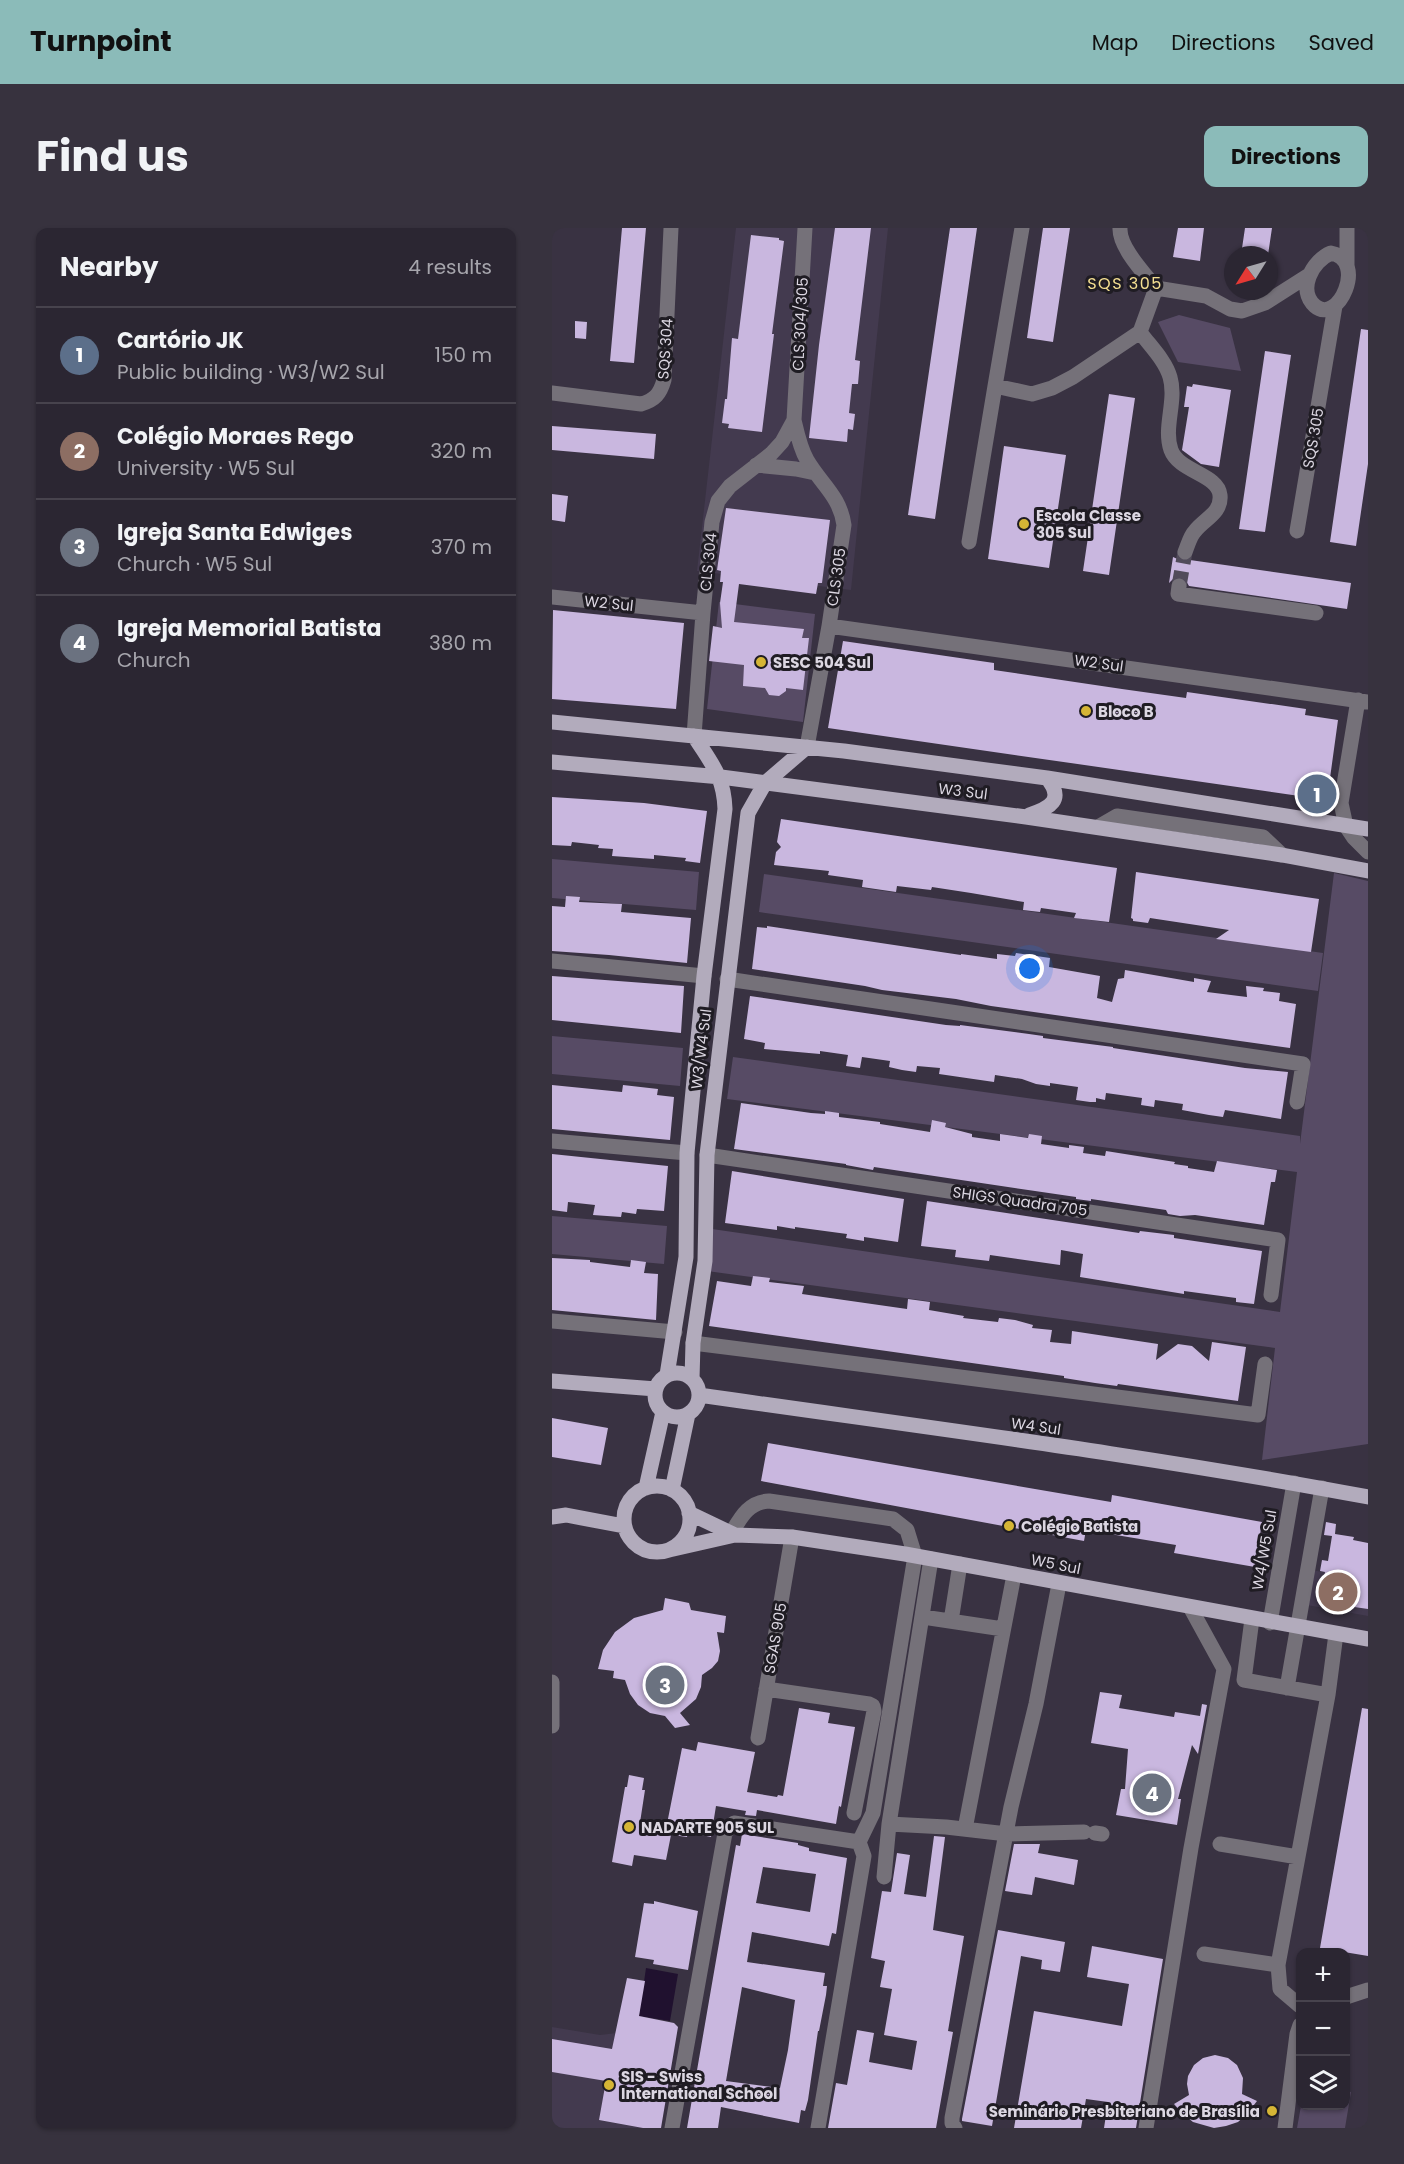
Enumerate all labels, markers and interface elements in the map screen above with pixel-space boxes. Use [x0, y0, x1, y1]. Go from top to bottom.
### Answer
text: Turnpoint [30, 22, 172, 61]
text: Map [1092, 28, 1138, 57]
text: Directions [1171, 28, 1275, 57]
text: Saved [1308, 28, 1374, 57]
button: Directions [1204, 126, 1368, 187]
text: Find us [36, 127, 189, 186]
north arrow [1224, 246, 1278, 300]
text: Nearby [60, 249, 158, 285]
text: 4 results [408, 253, 492, 281]
district label: SQS 305 [1087, 272, 1163, 295]
street label: CLS 304/305 [787, 277, 813, 371]
street label: SQS 304 [652, 318, 678, 380]
text: Cartório JK [117, 325, 244, 356]
text: 1 [76, 341, 83, 369]
text: 150 m [435, 341, 492, 369]
text: Public building · W3/W2 Sul [117, 358, 385, 386]
street label: SQS 305 [1297, 406, 1329, 470]
text: Colégio Moraes Rego [117, 421, 354, 452]
text: 2 [74, 437, 85, 465]
text: 320 m [430, 437, 492, 465]
text: University · W5 Sul [117, 454, 295, 482]
place label: Escola Classe 305 Sul [1036, 505, 1141, 543]
text: Igreja Santa Edwiges [117, 517, 352, 548]
marker: Escola Classe 305 Sul [1017, 517, 1031, 531]
street label: CLS 304 [694, 532, 722, 592]
text: 3 [73, 533, 86, 561]
text: 370 m [431, 533, 492, 561]
street label: CLS 305 [822, 547, 850, 607]
text: Church · W5 Sul [117, 550, 272, 578]
street label: W2 Sul [583, 590, 635, 616]
text: Igreja Memorial Batista [117, 613, 382, 644]
text: 4 [73, 629, 86, 657]
text: 380 m [429, 629, 492, 657]
text: Church [117, 646, 190, 674]
street label: W2 Sul [1073, 649, 1125, 677]
place label: SESC 504 Sul [773, 652, 871, 673]
marker: SESC 504 Sul [754, 655, 768, 669]
place label: Bloco B [1098, 701, 1154, 722]
marker: Bloco B [1079, 704, 1093, 718]
pin: 1 [1298, 772, 1336, 816]
street label: W3 Sul [937, 778, 989, 804]
your location [1015, 954, 1044, 983]
street label: W3/W4 Sul [686, 1008, 716, 1090]
street label: SHIGS Quadra 705 [951, 1181, 1089, 1221]
street label: W4 Sul [1010, 1412, 1062, 1440]
street label: W4/W5 Sul [1247, 1508, 1281, 1592]
place label: Colégio Batista [1021, 1516, 1138, 1537]
marker: Colégio Batista [1002, 1519, 1016, 1533]
street label: W5 Sul [1029, 1549, 1083, 1579]
pin: 2 [1318, 1570, 1358, 1614]
street label: SGAS 905 [758, 1601, 792, 1675]
pin: 3 [646, 1662, 684, 1708]
pin: 4 [1132, 1770, 1172, 1816]
place label: NADARTE 905 SUL [641, 1817, 774, 1838]
marker: NADARTE 905 SUL [622, 1820, 636, 1834]
map controls [1296, 1948, 1350, 2110]
button: + [1296, 1948, 1350, 2002]
button: − [1296, 2002, 1350, 2056]
button: layers [1296, 2056, 1350, 2110]
place label: SIS - Swiss International School [621, 2066, 778, 2104]
marker: SIS - Swiss International School [602, 2078, 616, 2092]
place label: Seminário Presbiteriano de Brasília [989, 2101, 1260, 2122]
marker: Seminário Presbiteriano de Brasília [1265, 2104, 1279, 2118]

